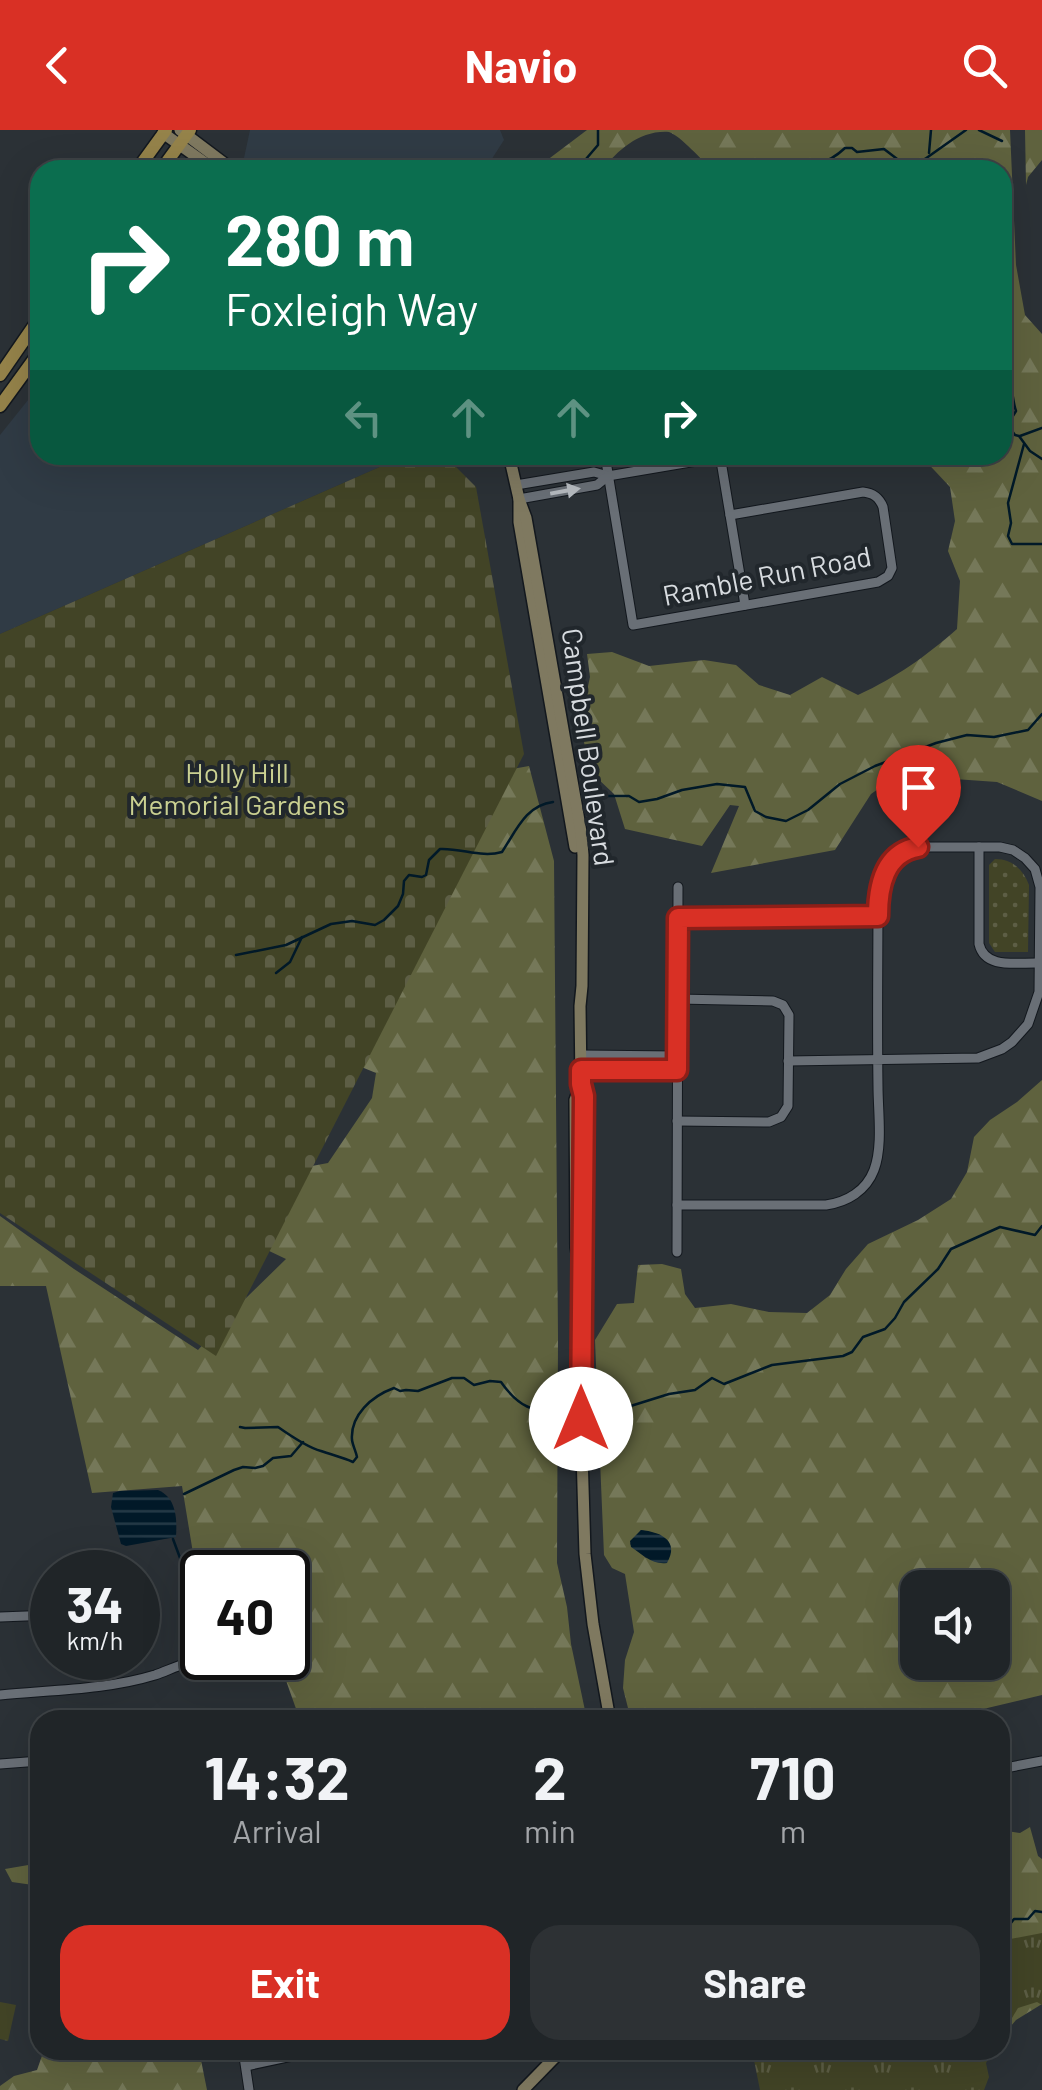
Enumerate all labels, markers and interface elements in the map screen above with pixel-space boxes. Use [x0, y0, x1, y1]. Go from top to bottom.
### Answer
icon: back [30, 38, 85, 93]
text: Navio [465, 38, 578, 92]
icon: search [957, 38, 1012, 93]
text: 280 m [225, 196, 414, 280]
icon: right [60, 200, 190, 330]
text: Foxleigh Way [225, 281, 478, 335]
icon: left [336, 390, 391, 445]
icon: ahead [441, 390, 496, 445]
icon: ahead [546, 390, 601, 445]
icon: right [651, 390, 706, 445]
one-way arrow [550, 483, 581, 498]
street label: Ramble Run Road [660, 538, 874, 612]
street label: Campbell Boulevard [555, 626, 623, 868]
pin [876, 745, 961, 848]
park label: Holly Hill Memorial Gardens [129, 755, 345, 821]
icon: arrive [891, 760, 946, 815]
position arrow [529, 1367, 633, 1471]
speed limit sign: 40 [180, 1550, 310, 1680]
map controls [900, 1570, 1010, 1680]
button: sound [900, 1570, 1010, 1680]
text: 34 [66, 1573, 124, 1633]
text: km/h [67, 1625, 123, 1655]
text: 14:32 [204, 1740, 350, 1812]
text: 2 [533, 1740, 567, 1812]
text: 710 [750, 1740, 836, 1812]
text: Arrival [232, 1811, 322, 1849]
text: min [524, 1811, 576, 1849]
text: m [780, 1811, 806, 1849]
button: Exit [60, 1925, 510, 2040]
button: Share [530, 1925, 980, 2040]

